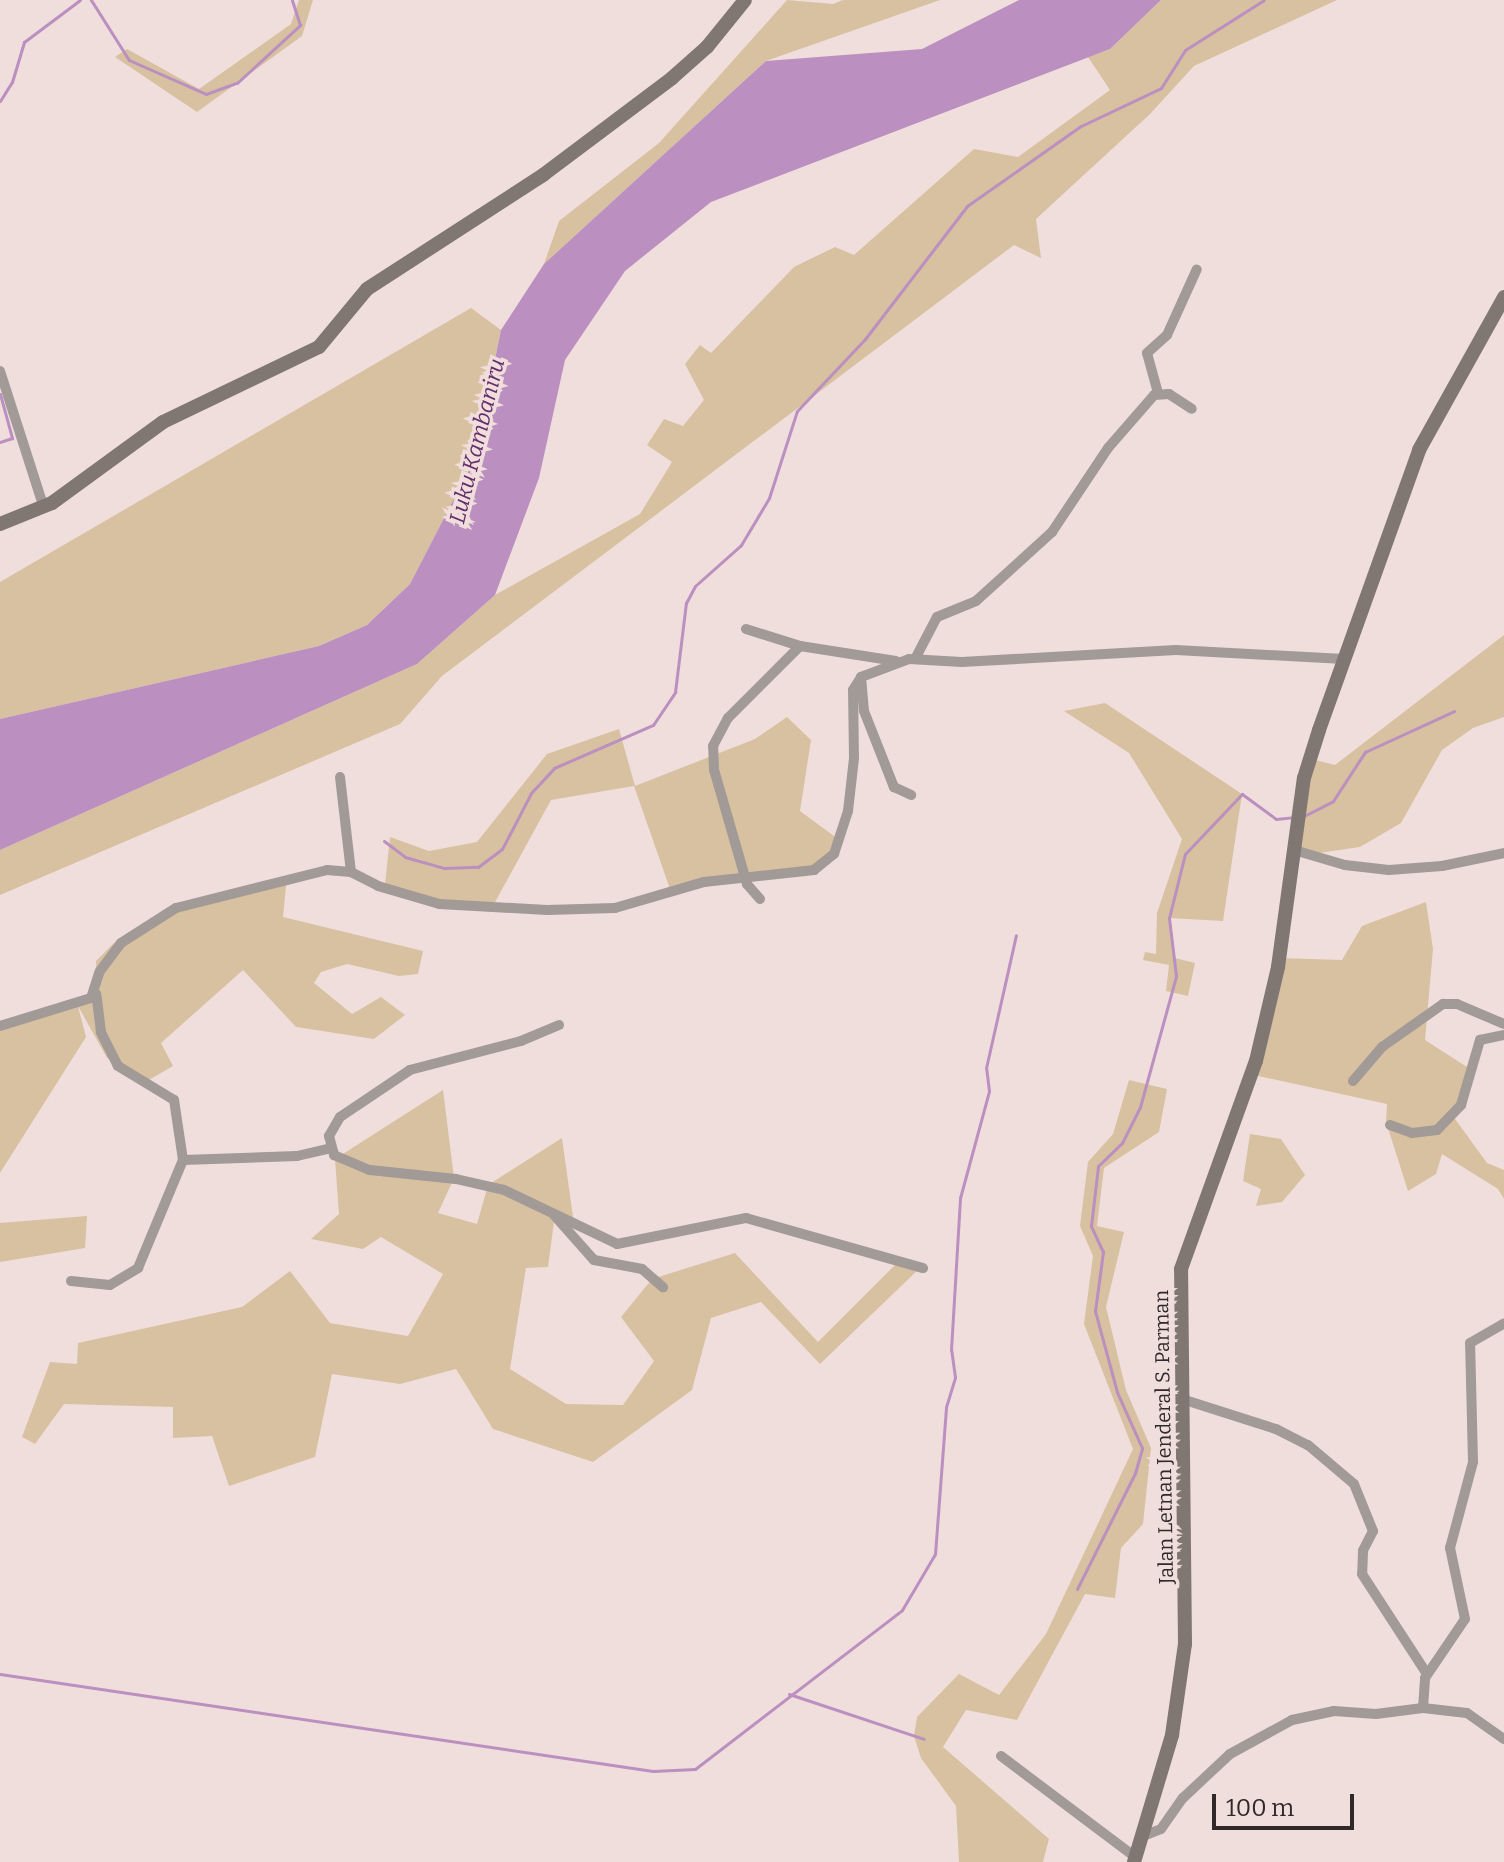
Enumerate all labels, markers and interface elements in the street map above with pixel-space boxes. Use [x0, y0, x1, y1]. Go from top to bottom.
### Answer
water label: Luku Kambaniru [444, 356, 510, 526]
street label: Jalan Letnan Jenderal S. Parman [1149, 1290, 1179, 1584]
scale bar [1216, 1778, 1358, 1828]
text: 100 m [1226, 1794, 1294, 1822]

